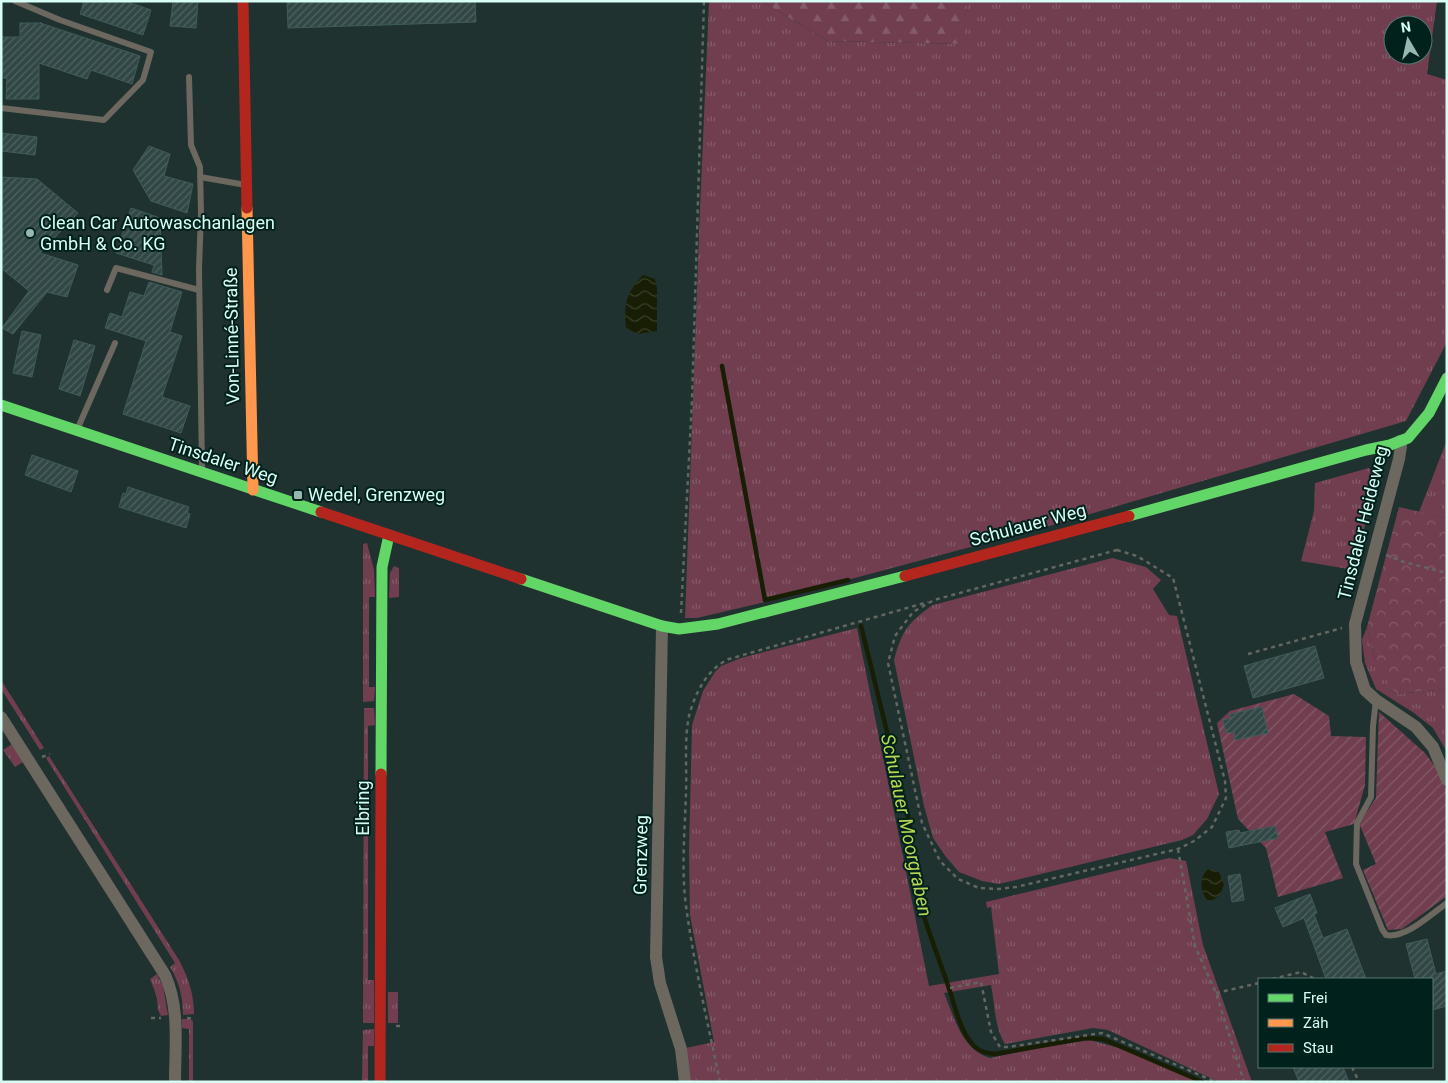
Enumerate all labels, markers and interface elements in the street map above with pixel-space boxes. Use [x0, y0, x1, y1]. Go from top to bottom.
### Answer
north arrow [1383, 15, 1433, 65]
text: N [1400, 18, 1412, 36]
place label: Clean Car Autowaschanlagen GmbH & Co. KG [40, 212, 275, 254]
marker: Clean Car Autowaschanlagen GmbH & Co. KG [24, 227, 36, 239]
street label: Von-Linné-Straße [220, 267, 243, 405]
street label: Tinsdaler Weg [166, 433, 281, 488]
street label: Tinsdaler Heideweg [1333, 443, 1392, 602]
place label: Wedel, Grenzweg [308, 484, 445, 505]
marker: Wedel, Grenzweg [292, 489, 304, 501]
street label: Schulauer Weg [967, 499, 1088, 550]
water label: Schulauer Moorgraben [876, 732, 937, 918]
street label: Elbring [352, 780, 373, 836]
street label: Grenzweg [629, 815, 652, 895]
legend [1258, 978, 1433, 1068]
text: Frei [1303, 989, 1328, 1007]
text: Zäh [1303, 1014, 1328, 1032]
text: Stau [1303, 1039, 1333, 1057]

